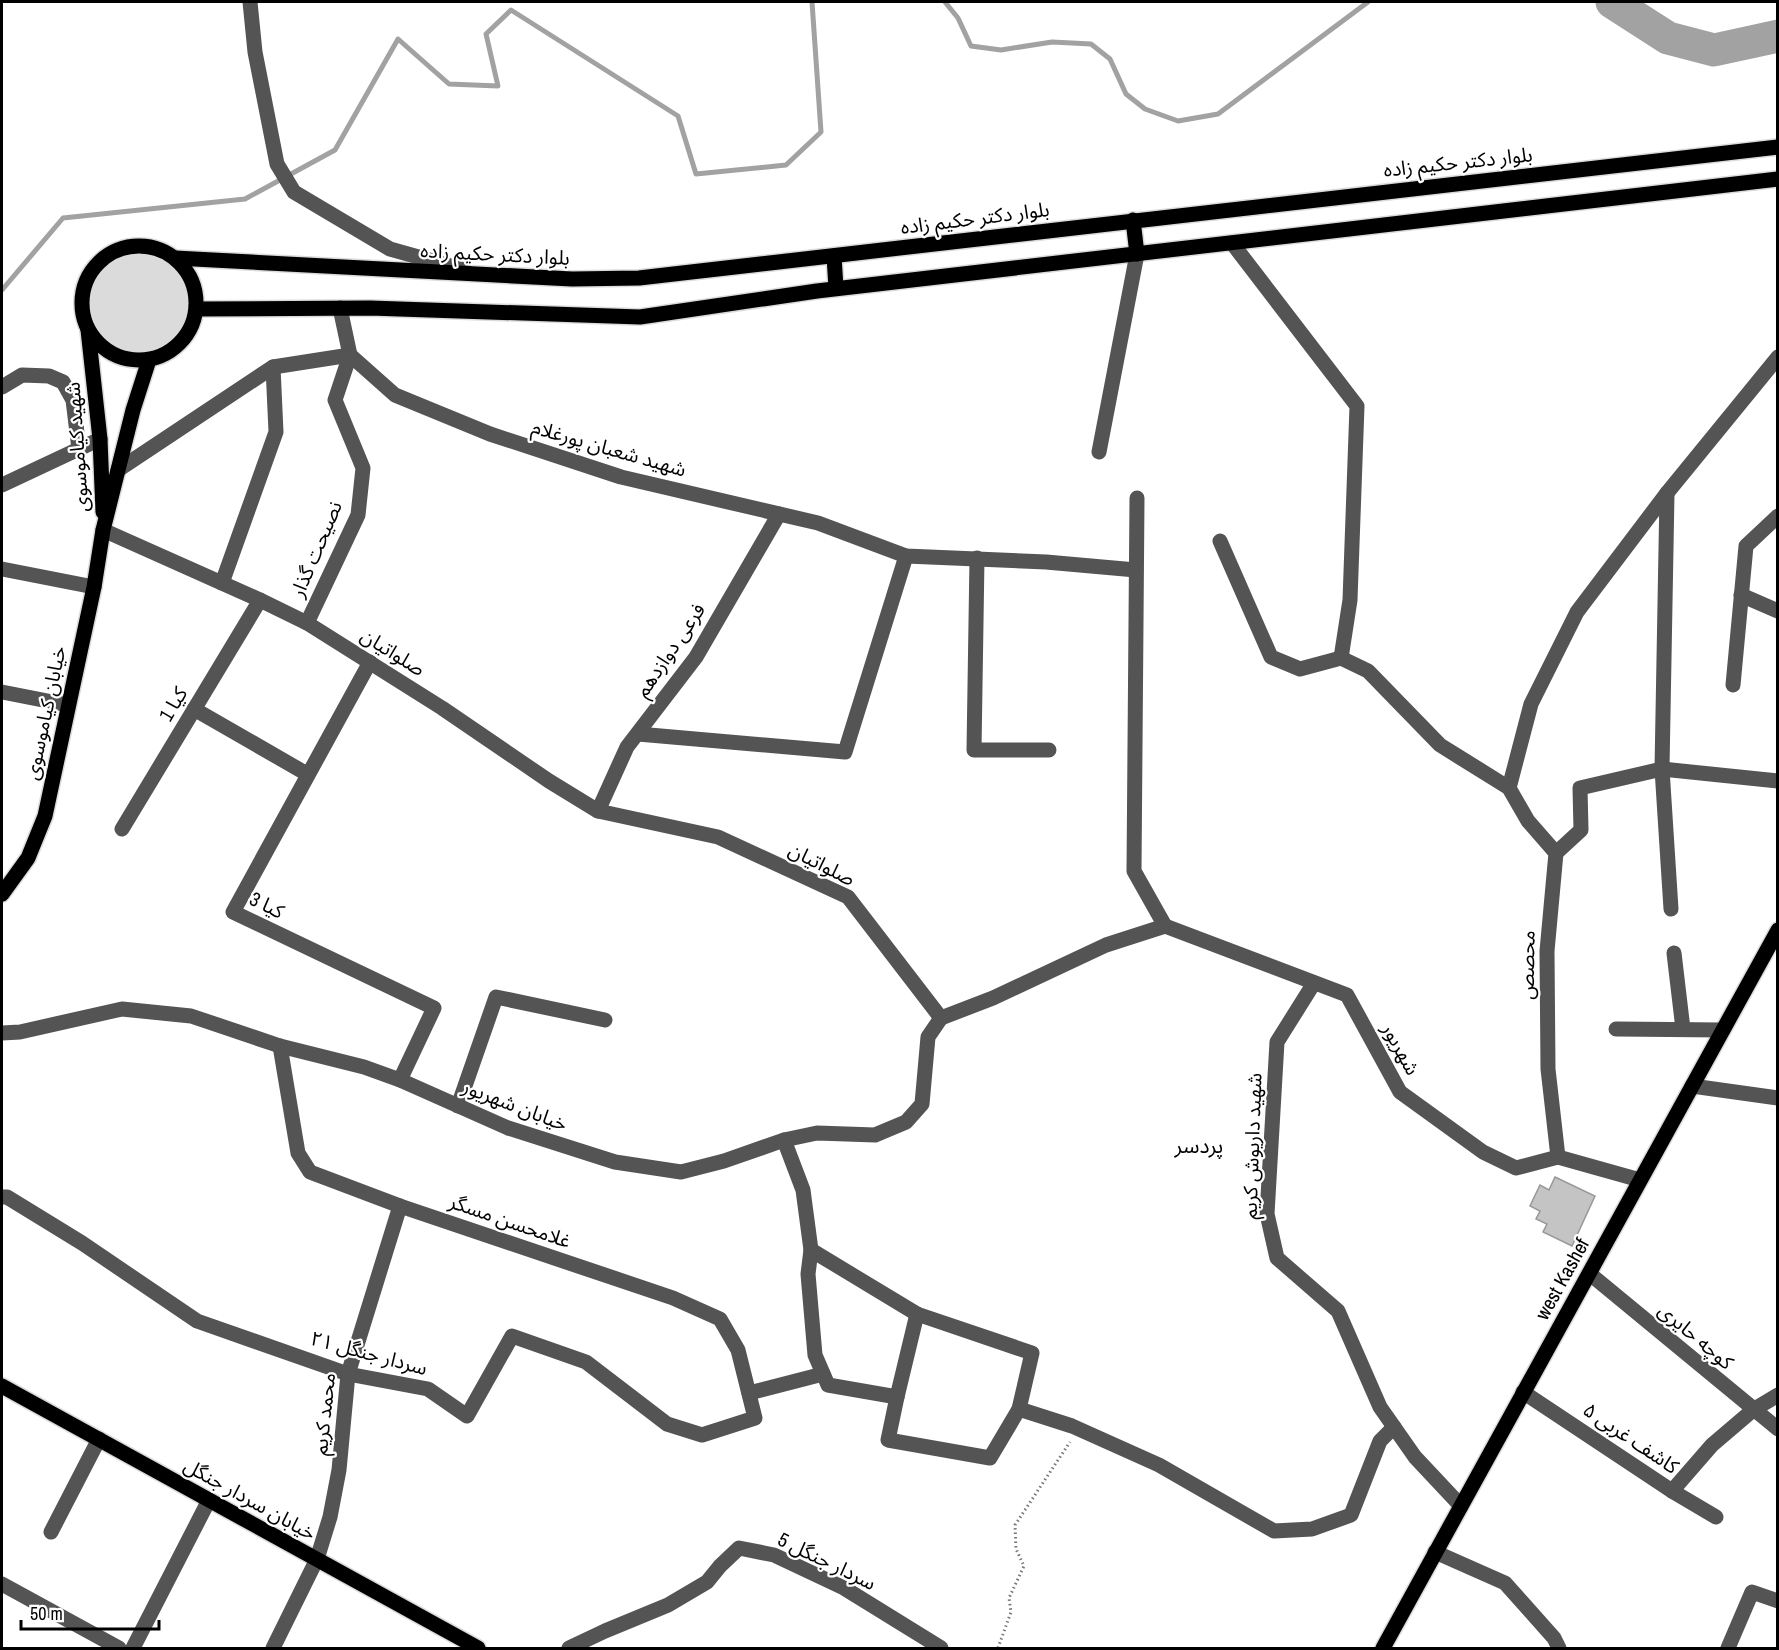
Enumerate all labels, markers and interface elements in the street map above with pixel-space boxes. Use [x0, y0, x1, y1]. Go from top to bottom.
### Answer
street label: بلوار دکتر حکیم زاده [1382, 140, 1534, 185]
street label: بلوار دکتر حکیم زاده [899, 195, 1051, 242]
street label: بلوار دکتر حکیم زاده [419, 236, 570, 273]
street label: شهید کیاموسوی [58, 381, 95, 513]
street label: شهید شعبان پورغلام [528, 413, 690, 484]
street label: نصیحت گذار [283, 497, 348, 602]
street label: فرعی دوازدهم [628, 597, 713, 703]
street label: صلواتیان [356, 621, 431, 682]
street label: خیابان کیاموسوی [17, 643, 72, 782]
street label: کیا 1 [152, 681, 194, 726]
street label: صلواتیان [784, 835, 860, 892]
street label: کیا 3 [245, 885, 290, 925]
street label: محصص [1512, 930, 1541, 1000]
street label: شهریور [1376, 1017, 1427, 1080]
street label: خیابان شهریور [458, 1072, 572, 1137]
street label: شهید داریوش کریم [1235, 1072, 1270, 1220]
district label: پردسر [1174, 1131, 1223, 1160]
street label: غلامحسن مسگر [445, 1187, 575, 1254]
street label: west Kashef [1528, 1233, 1595, 1324]
street label: کوچه حایری [1653, 1296, 1740, 1376]
street label: سردار جنگل ۲۱ [308, 1324, 431, 1381]
street label: محمد کریم [306, 1371, 343, 1457]
street label: کاشف غربی ۵ [1578, 1396, 1685, 1480]
street label: خیابان سردار جنگل [179, 1451, 321, 1546]
street label: سردار جنگل 5 [774, 1525, 881, 1596]
scale bar [21, 1593, 159, 1631]
text: 50 m [30, 1601, 63, 1626]

